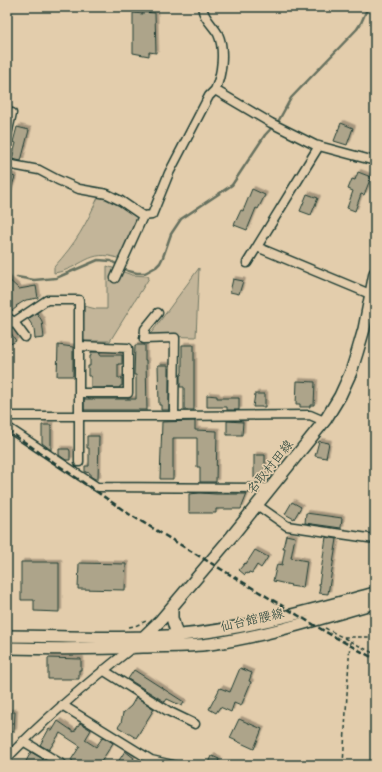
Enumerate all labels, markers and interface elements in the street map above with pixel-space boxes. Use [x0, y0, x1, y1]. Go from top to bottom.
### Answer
street label: 名取村田線 [243, 435, 298, 498]
street label: 仙台館腰線 [218, 604, 287, 636]

